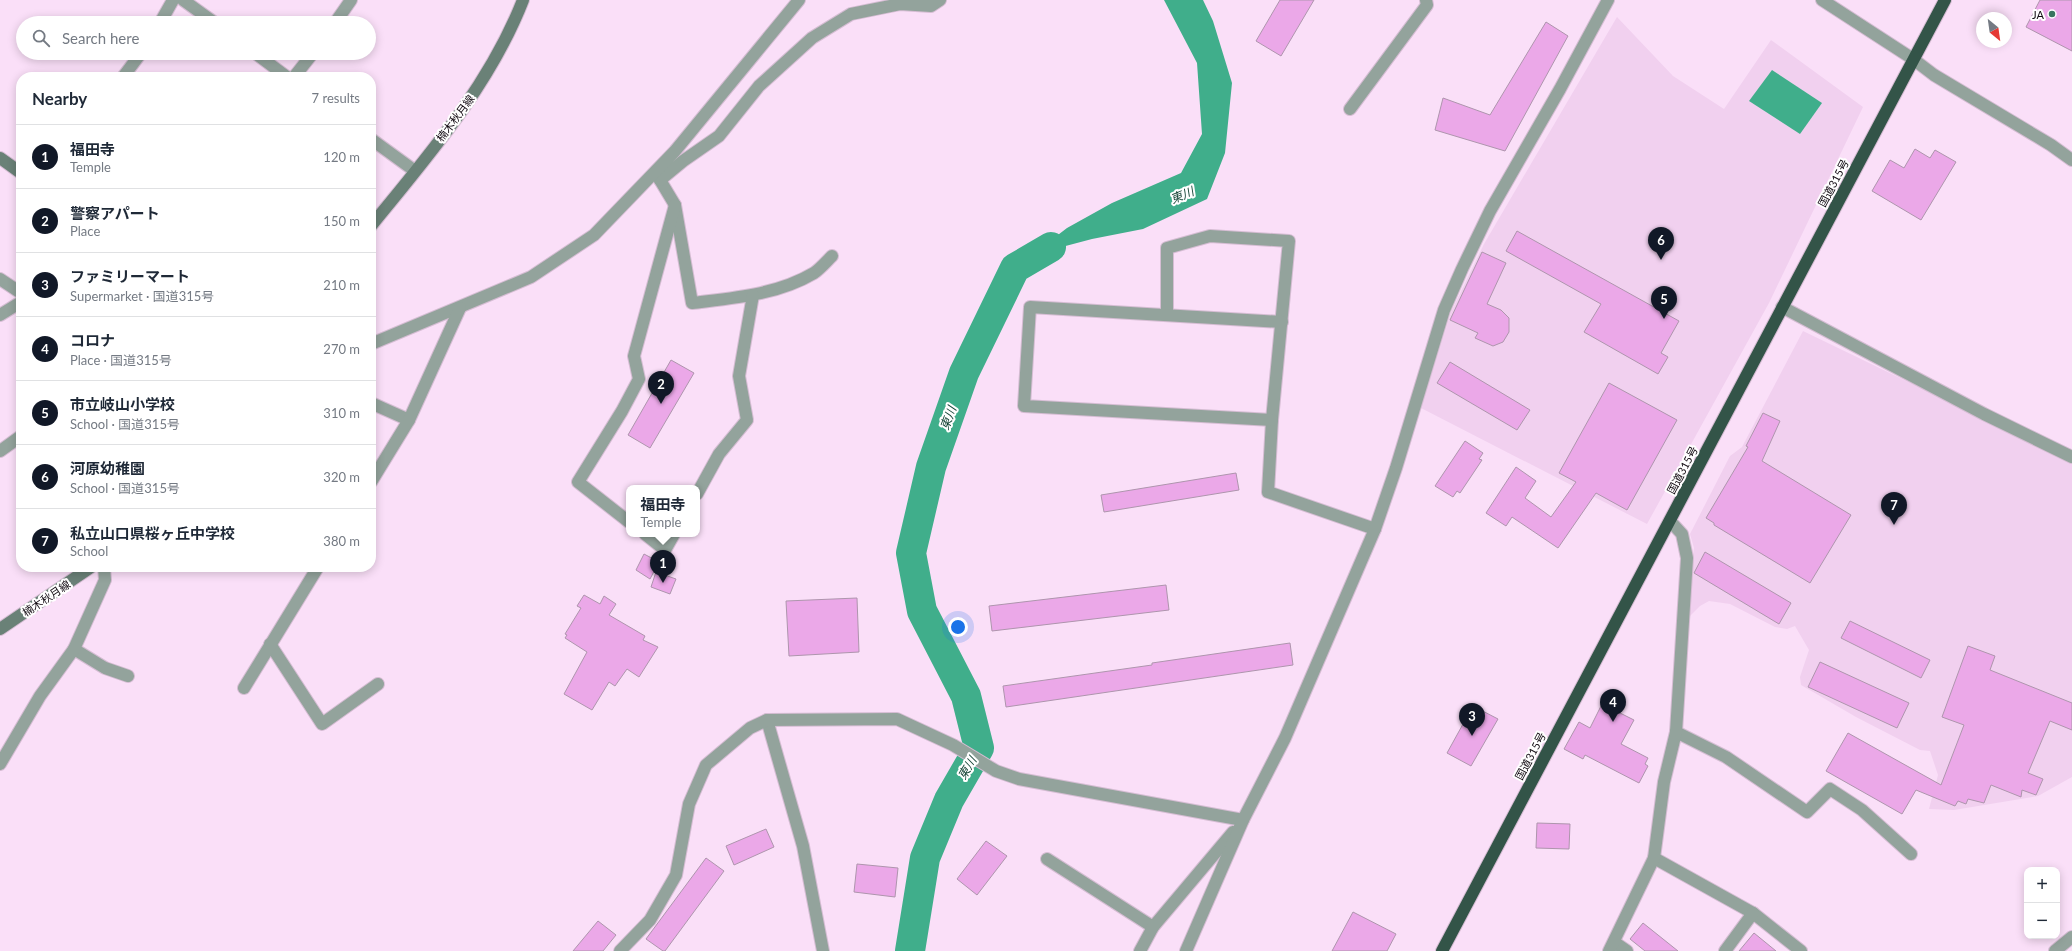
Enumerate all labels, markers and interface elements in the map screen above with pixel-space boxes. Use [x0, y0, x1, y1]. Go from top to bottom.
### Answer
place label: JA [2032, 8, 2045, 21]
marker: JA [2047, 9, 2057, 19]
north arrow [1976, 12, 2012, 48]
search box [16, 16, 376, 60]
icon: search [30, 27, 52, 49]
text: Search here [62, 29, 139, 47]
text: Nearby [32, 88, 87, 109]
text: 7 results [312, 90, 360, 106]
street label: 楠木秋月線 [433, 92, 477, 144]
text: 福田寺 [70, 140, 115, 158]
text: 1 [41, 149, 49, 165]
text: 120 m [323, 149, 360, 165]
street label: 国道315号 [1815, 157, 1851, 209]
text: Temple [70, 159, 111, 175]
water label: 東川 [1168, 183, 1198, 207]
text: 警察アパート [70, 204, 160, 222]
text: 2 [41, 213, 49, 229]
text: 150 m [323, 213, 360, 229]
text: Place [70, 223, 100, 239]
pin: 6 [1648, 227, 1674, 260]
text: ファミリーマート [70, 267, 190, 285]
text: 3 [41, 277, 49, 293]
text: 210 m [323, 277, 360, 293]
pin: 5 [1651, 286, 1677, 319]
text: Supermarket · 国道315号 [70, 288, 214, 304]
text: コロナ [70, 331, 115, 349]
text: 4 [41, 341, 49, 357]
text: 270 m [323, 341, 360, 357]
text: Place · 国道315号 [70, 352, 172, 368]
pin: 2 [648, 371, 674, 404]
text: 市立岐山小学校 [70, 395, 175, 413]
water label: 東川 [937, 402, 960, 432]
text: 5 [41, 405, 49, 421]
text: 310 m [323, 405, 360, 421]
text: School · 国道315号 [70, 416, 180, 432]
street label: 国道315号 [1664, 444, 1700, 496]
text: 河原幼稚園 [70, 459, 145, 477]
text: 6 [41, 469, 49, 485]
text: 320 m [323, 469, 360, 485]
text: School · 国道315号 [70, 480, 180, 496]
popup [626, 485, 700, 537]
pin: 7 [1881, 492, 1907, 525]
text: 福田寺 [640, 495, 686, 513]
text: Temple [640, 514, 681, 530]
text: 私立山口県桜ヶ丘中学校 [70, 524, 235, 542]
text: 7 [41, 533, 49, 549]
text: 380 m [323, 533, 360, 549]
text: School [70, 543, 108, 559]
pin: 1 [650, 550, 676, 583]
street label: 楠木秋月線 [20, 577, 72, 619]
your location [948, 617, 968, 637]
pin: 4 [1600, 689, 1626, 722]
pin: 3 [1459, 703, 1485, 736]
street label: 国道315号 [1512, 730, 1548, 782]
water label: 東川 [954, 752, 981, 782]
map controls [2024, 867, 2060, 939]
button: + [2024, 867, 2060, 903]
button: − [2024, 903, 2060, 939]

